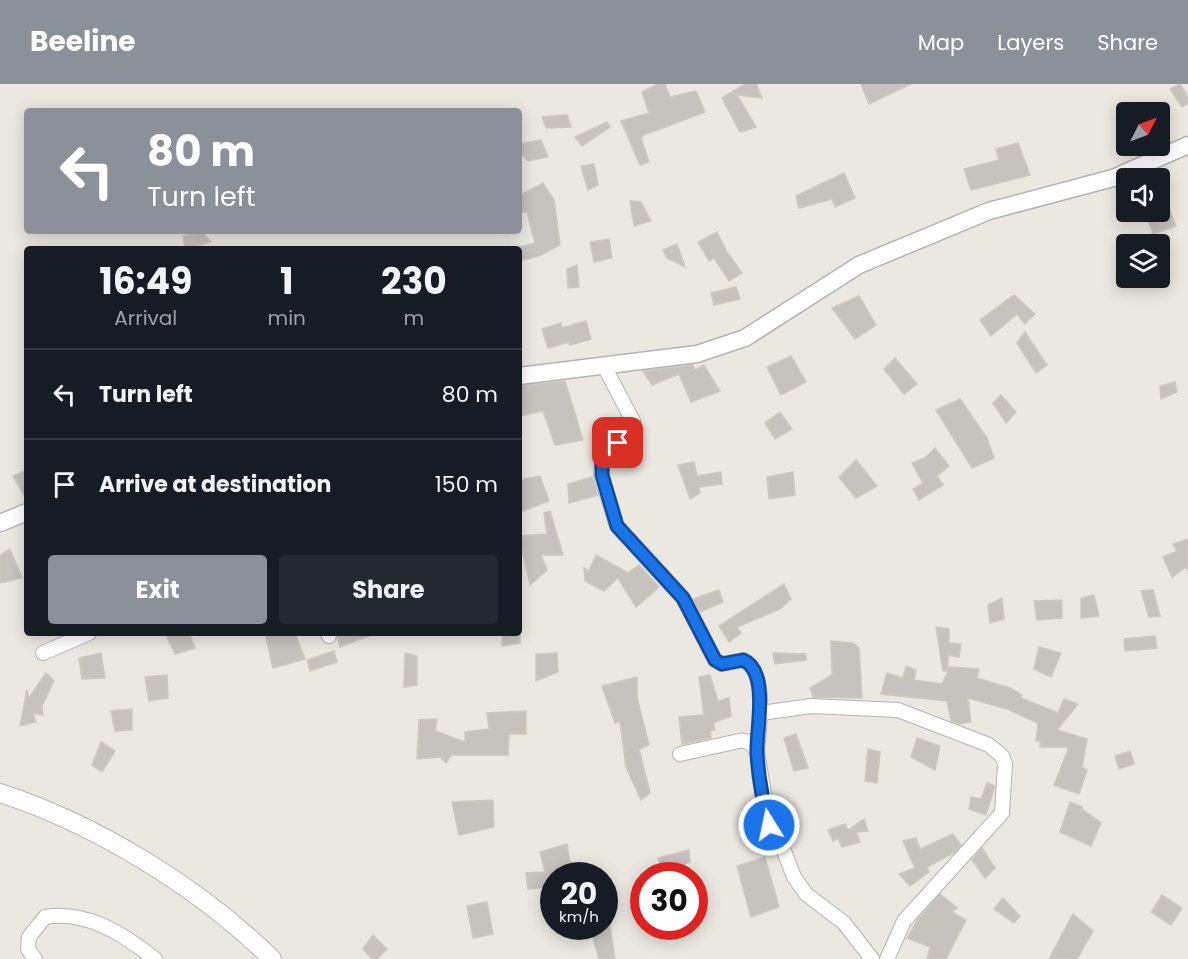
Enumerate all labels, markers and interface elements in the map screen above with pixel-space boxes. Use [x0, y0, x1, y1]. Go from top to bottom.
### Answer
text: Beeline [30, 22, 136, 61]
text: Map [918, 28, 964, 57]
text: Layers [997, 28, 1064, 57]
text: Share [1097, 28, 1158, 57]
north arrow [1116, 102, 1170, 156]
map controls [1116, 102, 1170, 288]
text: 80 m [147, 122, 255, 181]
icon: left [48, 132, 126, 210]
button: sound [1116, 168, 1170, 222]
text: Turn left [147, 178, 256, 215]
button: layers [1116, 234, 1170, 288]
text: 16:49 [99, 256, 192, 307]
text: 1 [280, 256, 293, 307]
text: 230 [381, 256, 447, 307]
text: Arrival [114, 304, 177, 332]
text: min [268, 304, 306, 332]
text: m [404, 304, 424, 332]
icon: left [48, 378, 81, 411]
text: Turn left [99, 379, 193, 410]
text: 80 m [442, 379, 498, 410]
pin [592, 417, 643, 468]
icon: arrive [601, 426, 634, 459]
icon: arrive [48, 468, 81, 501]
text: Arrive at destination [99, 469, 331, 500]
text: 150 m [435, 469, 498, 500]
button: Exit [48, 555, 267, 624]
button: Share [279, 555, 498, 624]
position arrow [737, 793, 801, 857]
speed limit sign: 30 [630, 862, 708, 940]
text: 20 [561, 872, 597, 915]
text: km/h [559, 906, 599, 927]

